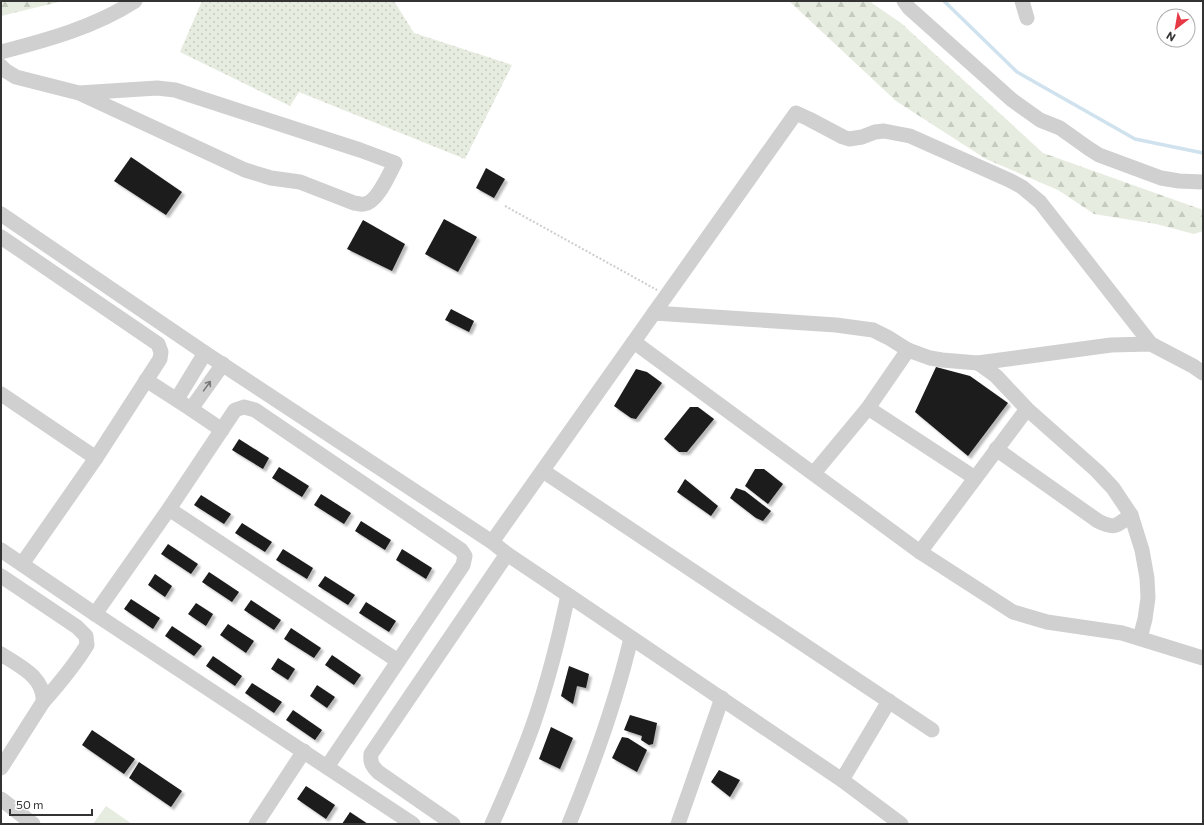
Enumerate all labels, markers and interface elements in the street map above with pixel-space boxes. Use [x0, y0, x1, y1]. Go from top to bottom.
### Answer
north arrow [1156, 8, 1196, 48]
text: N [1164, 29, 1177, 45]
one-way arrow [203, 381, 211, 392]
scale bar [10, 791, 92, 817]
text: 50 m [16, 797, 44, 811]

